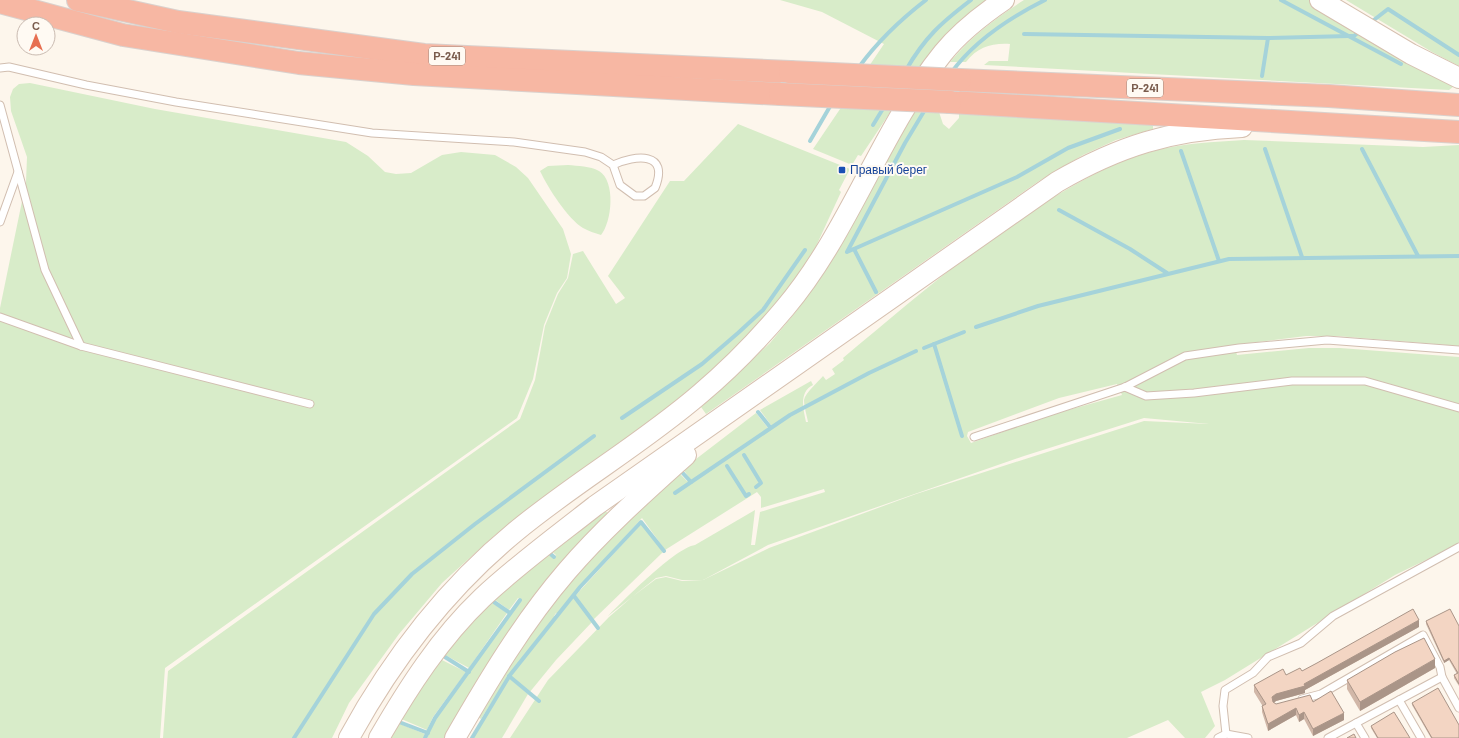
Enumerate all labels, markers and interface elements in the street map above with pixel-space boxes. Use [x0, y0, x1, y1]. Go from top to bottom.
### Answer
north arrow [16, 16, 56, 56]
text: С [32, 19, 40, 32]
road number: Р-241 [429, 47, 465, 65]
road number: Р-241 [1127, 79, 1163, 97]
place label: Правый берег [850, 162, 928, 177]
marker: Правый берег [837, 165, 847, 175]

